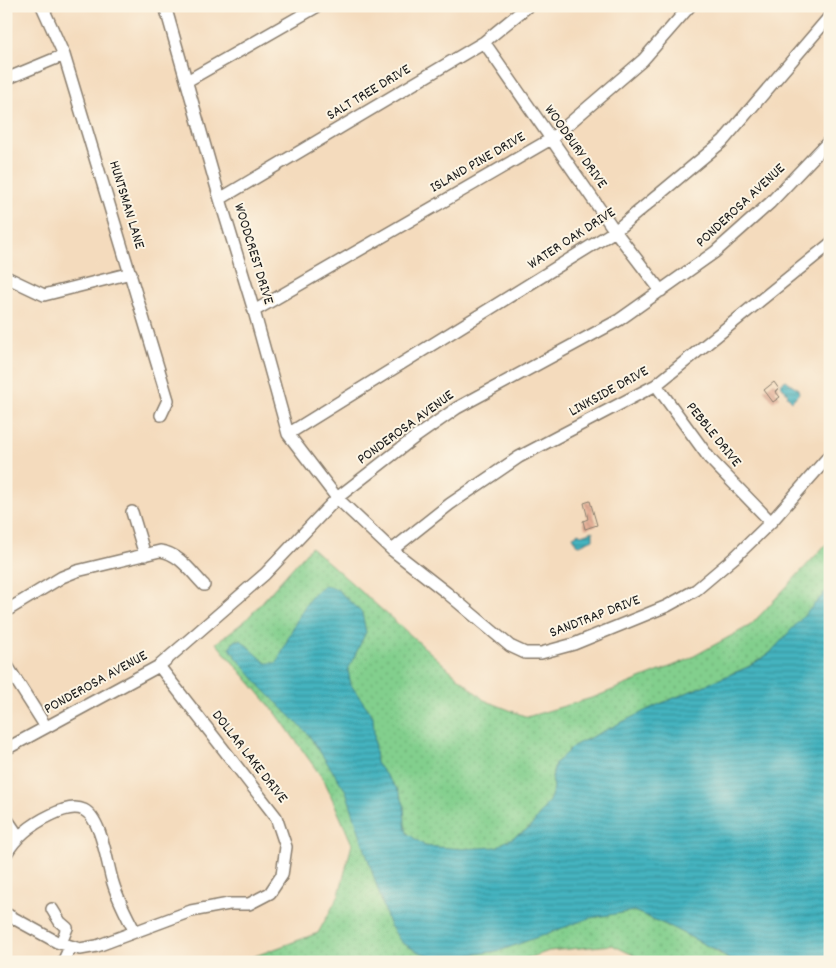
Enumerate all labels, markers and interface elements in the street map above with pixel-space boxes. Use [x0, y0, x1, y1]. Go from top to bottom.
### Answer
street label: SALT TREE DRIVE [323, 59, 415, 127]
street label: WOODBURY DRIVE [538, 101, 612, 194]
street label: ISLAND PINE DRIVE [426, 127, 530, 199]
street label: HUNTSMAN LANE [102, 158, 150, 252]
street label: PONDEROSA AVENUE [691, 159, 791, 253]
street label: WOODCREST DRIVE [227, 201, 279, 308]
street label: WATER OAK DRIVE [524, 202, 621, 276]
street label: LINKSIDE DRIVE [565, 361, 653, 423]
street label: PONDEROSA AVENUE [353, 385, 459, 471]
street label: PEBBLE DRIVE [680, 398, 746, 472]
street label: SANDTRAP DRIVE [547, 590, 644, 644]
street label: PONDEROSA AVENUE [40, 645, 152, 721]
street label: DOLLAR LAKE DRIVE [206, 706, 292, 808]

